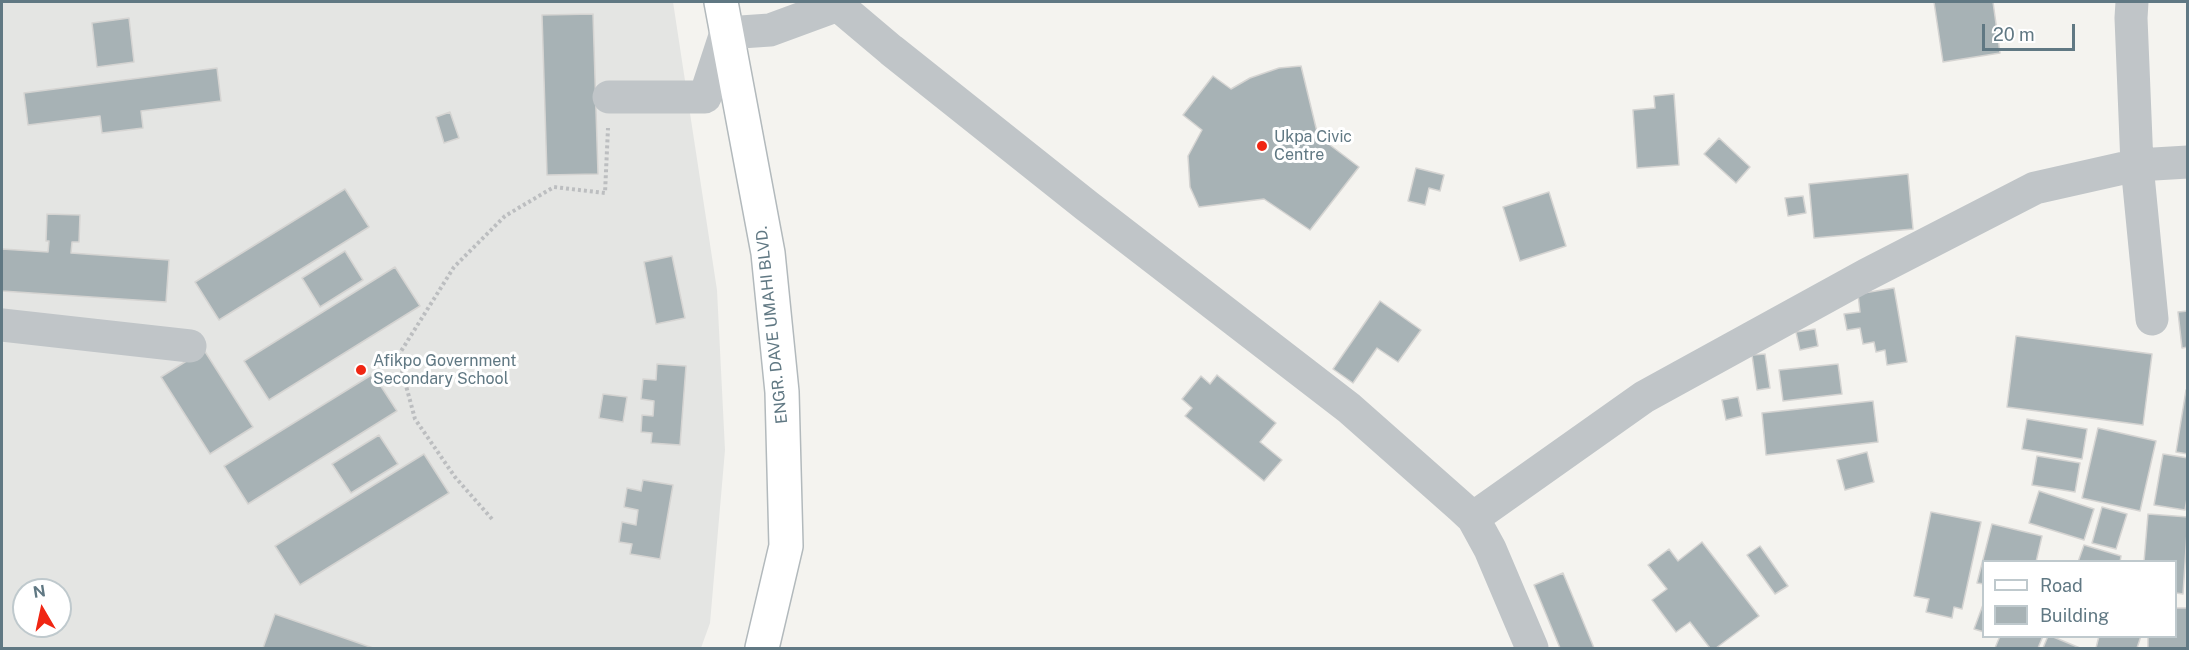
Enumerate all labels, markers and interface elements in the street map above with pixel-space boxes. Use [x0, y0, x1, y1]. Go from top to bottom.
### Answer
scale bar [1985, 12, 2078, 50]
text: 20 m [1993, 24, 2035, 45]
place label: Ukpa Civic Centre [1274, 127, 1352, 165]
marker: Ukpa Civic Centre [1255, 139, 1269, 153]
street label: ENGR. DAVE UMAHI BLVD. [752, 225, 792, 425]
place label: Afikpo Government Secondary School [373, 351, 516, 389]
marker: Afikpo Government Secondary School [354, 363, 368, 377]
legend [1982, 560, 2177, 638]
text: Road [2040, 575, 2083, 596]
north arrow [12, 578, 72, 638]
text: N [32, 581, 47, 602]
text: Building [2040, 605, 2109, 626]

